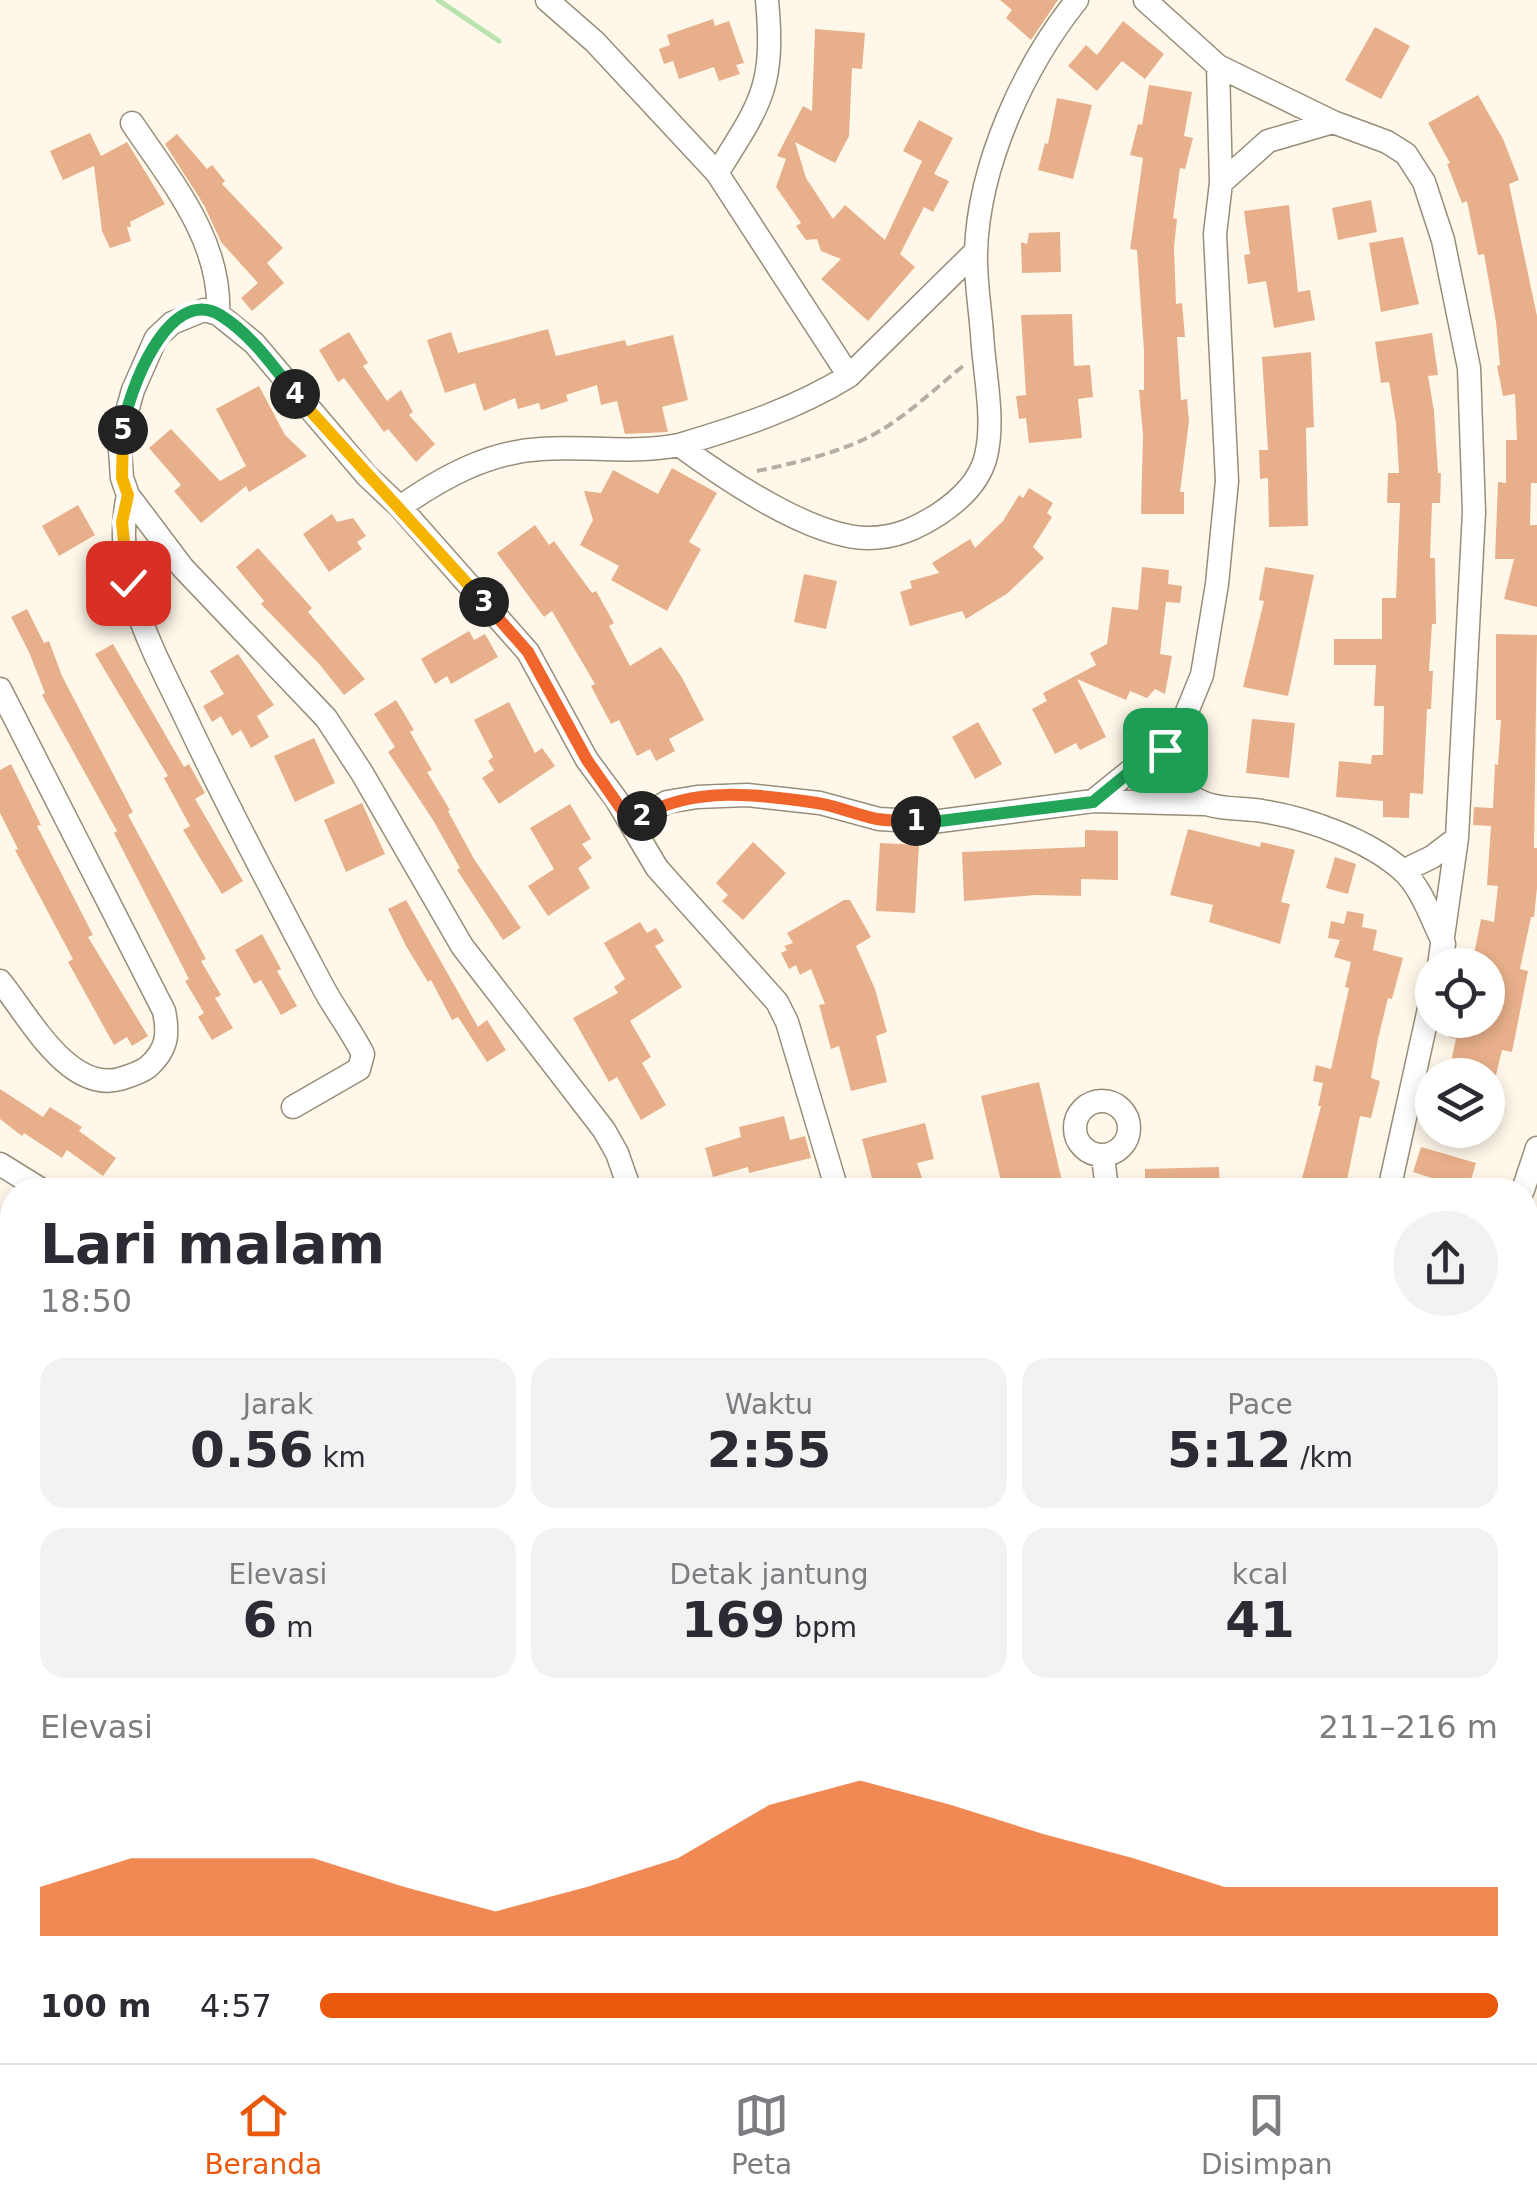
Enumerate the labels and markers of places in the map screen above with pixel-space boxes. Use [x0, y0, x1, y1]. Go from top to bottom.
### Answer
pin: 4 [270, 369, 320, 419]
pin: 5 [98, 405, 148, 455]
pin [86, 541, 171, 626]
pin: 3 [459, 577, 509, 627]
pin [1123, 708, 1208, 793]
pin: 2 [617, 791, 667, 841]
pin: 1 [891, 796, 941, 846]

